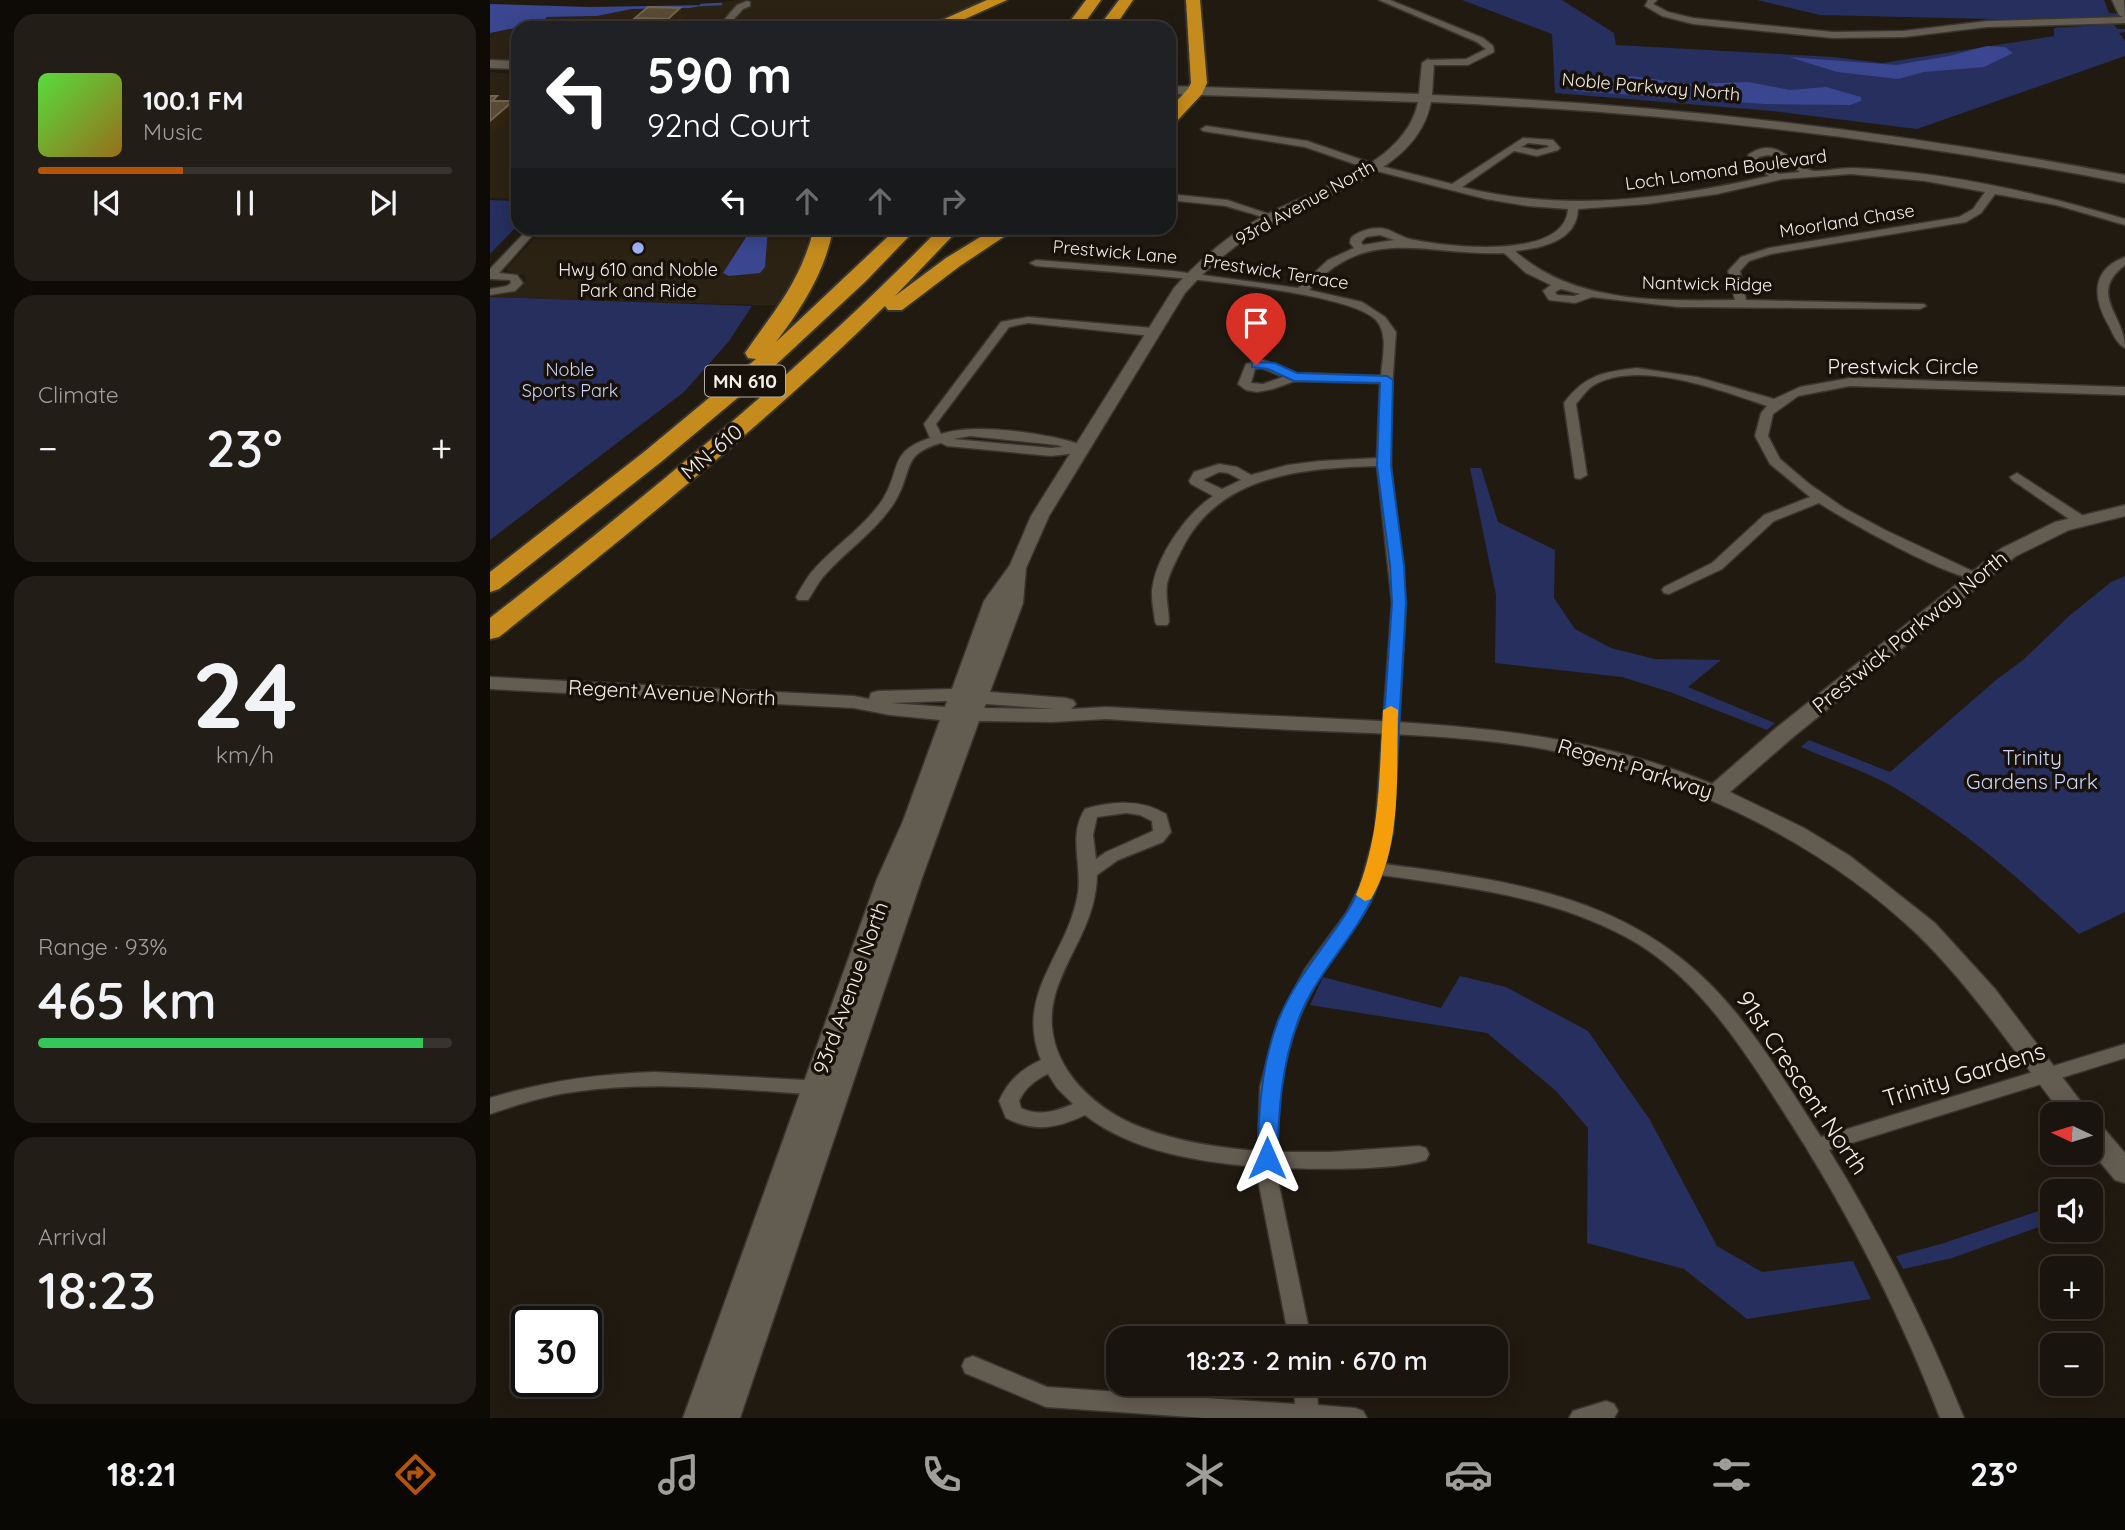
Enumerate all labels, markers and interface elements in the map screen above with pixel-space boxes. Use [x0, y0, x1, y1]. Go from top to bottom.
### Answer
text: 590 m [647, 44, 792, 105]
icon: left [532, 49, 623, 140]
street label: Noble Parkway North [1561, 67, 1741, 106]
text: 100.1 FM [143, 84, 244, 117]
text: 92nd Court [647, 105, 811, 145]
text: Music [143, 117, 203, 146]
street label: Loch Lomond Boulevard [1624, 144, 1828, 195]
street label: 93rd Avenue North [1231, 155, 1378, 250]
icon: left [715, 182, 753, 220]
icon: ahead [788, 182, 826, 220]
icon: ahead [861, 182, 899, 220]
icon: right [934, 182, 972, 220]
icon: previous [88, 184, 126, 222]
icon: pause [226, 184, 264, 222]
icon: next [364, 184, 402, 222]
street label: Moorland Chase [1778, 198, 1916, 243]
street label: Prestwick Lane [1052, 235, 1178, 268]
marker: Hwy 610 and Noble Park and Ride [630, 240, 646, 256]
street label: Prestwick Terrace [1202, 249, 1350, 294]
place label: Hwy 610 and Noble Park and Ride [558, 258, 718, 302]
street label: Nantwick Ridge [1642, 271, 1772, 296]
pin [1226, 293, 1286, 365]
icon: arrive [1237, 304, 1275, 342]
street label: Prestwick Circle [1827, 353, 1979, 379]
park label: Noble Sports Park [522, 358, 618, 402]
road number: MN 610 [705, 366, 785, 396]
text: Climate [38, 380, 119, 409]
text: 23° [206, 415, 282, 480]
street label: MN-610 [675, 418, 747, 484]
text: − [38, 424, 58, 472]
text: + [431, 424, 452, 472]
street label: Prestwick Parkway North [1806, 544, 2012, 718]
text: 24 [192, 637, 298, 751]
street label: Regent Avenue North [568, 674, 777, 710]
street label: Regent Parkway [1555, 732, 1716, 804]
text: km/h [216, 740, 274, 769]
park label: Trinity Gardens Park [1966, 744, 2098, 794]
street label: 93rd Avenue North [807, 898, 893, 1077]
text: Range · 93% [38, 932, 167, 961]
text: 465 km [38, 967, 217, 1032]
street label: 91st Crescent North [1730, 985, 1875, 1180]
street label: Trinity Gardens [1879, 1035, 2049, 1113]
north arrow [2040, 1102, 2104, 1166]
map controls [2040, 1102, 2103, 1396]
position arrow [1230, 1121, 1304, 1195]
button: sound [2040, 1179, 2103, 1242]
text: Arrival [38, 1222, 107, 1251]
button: + [2040, 1256, 2103, 1319]
text: 18:23 [38, 1257, 156, 1322]
speed limit sign: 30 [511, 1306, 602, 1397]
button: − [2040, 1333, 2103, 1396]
text: 18:23 · 2 min · 670 m [1186, 1344, 1428, 1377]
icon: directions [391, 1450, 440, 1499]
icon: music [654, 1450, 703, 1499]
icon: phone [917, 1450, 966, 1499]
icon: climate [1180, 1450, 1229, 1499]
icon: car [1444, 1450, 1493, 1499]
icon: filters [1707, 1450, 1756, 1499]
text: 18:21 [107, 1454, 176, 1494]
text: 23° [1970, 1454, 2018, 1494]

